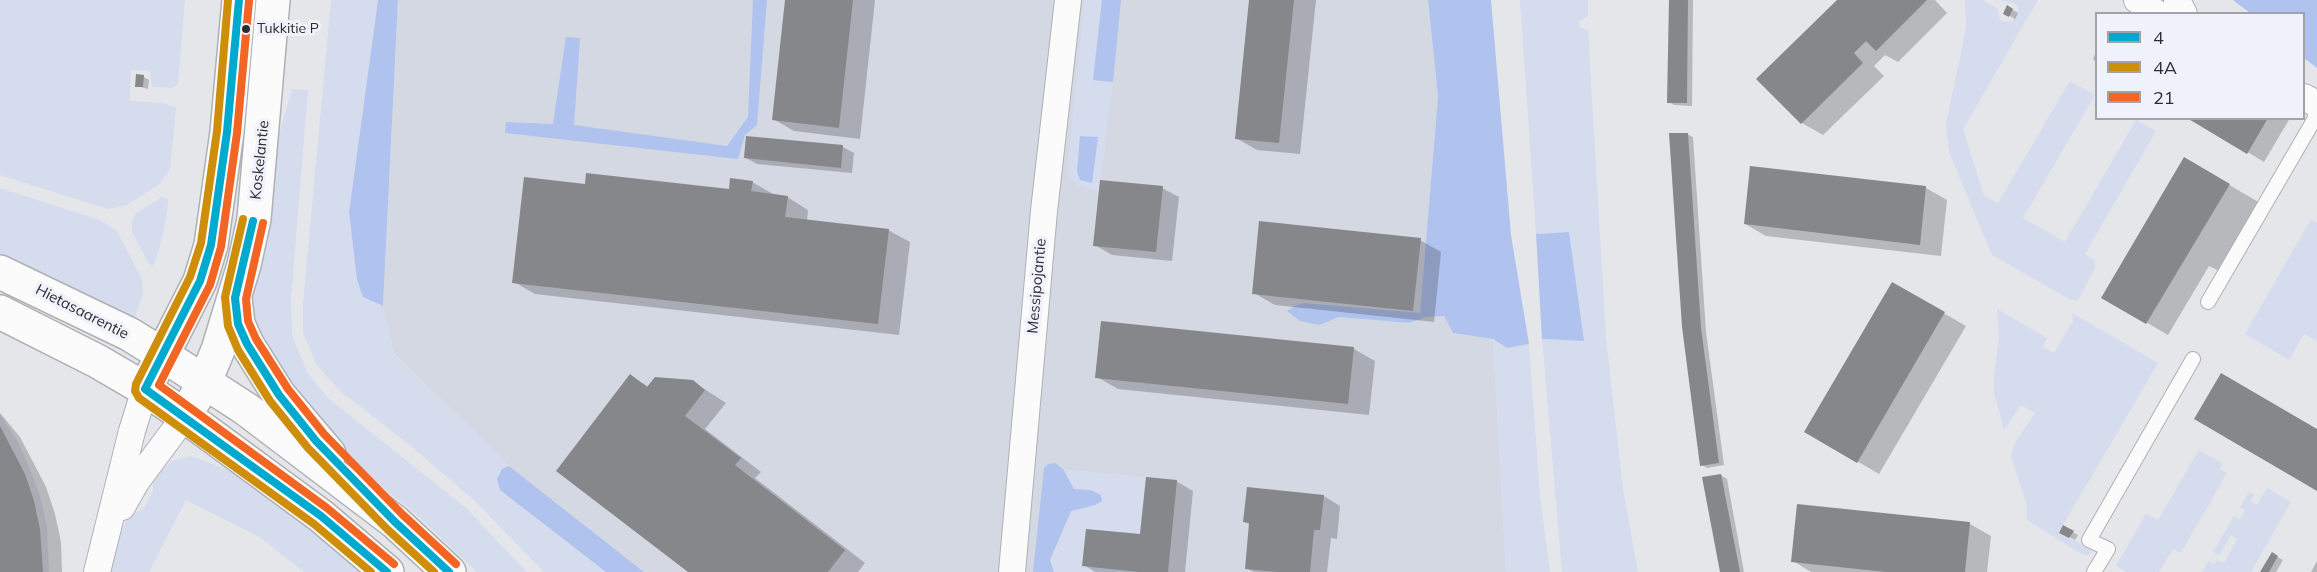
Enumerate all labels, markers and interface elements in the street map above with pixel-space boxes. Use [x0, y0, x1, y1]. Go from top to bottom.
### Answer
legend [2095, 12, 2305, 120]
place label: Tukkitie P [257, 21, 319, 37]
marker: Tukkitie P [240, 23, 252, 35]
text: 4 [2153, 26, 2164, 49]
text: 4A [2153, 56, 2177, 79]
text: 21 [2153, 86, 2175, 109]
street label: Koskelantie [247, 120, 273, 200]
street label: Messipojantie [1024, 238, 1050, 334]
street label: Hietasaarentie [32, 281, 132, 343]

